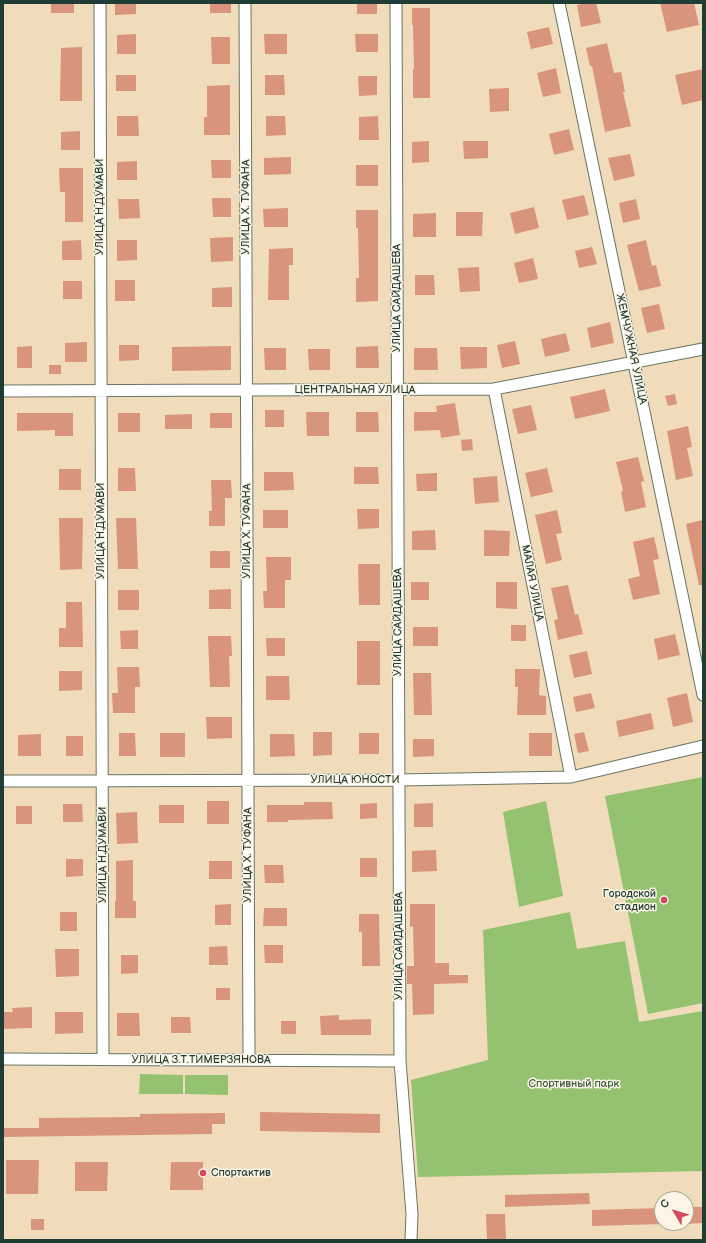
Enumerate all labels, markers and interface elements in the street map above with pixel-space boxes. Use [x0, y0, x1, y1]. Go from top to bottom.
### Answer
street label: УЛИЦА Н.ДУМАВИ [93, 159, 107, 255]
street label: УЛИЦА Х. ТУФАНА [239, 159, 253, 255]
street label: УЛИЦА САЙДАШЕВА [390, 244, 404, 352]
street label: ЖЕМЧУЖНАЯ УЛИЦА [613, 292, 649, 406]
street label: ЦЕНТРАЛЬНАЯ УЛИЦА [295, 383, 415, 397]
street label: УЛИЦА Н.ДУМАВИ [94, 483, 108, 579]
street label: УЛИЦА Х. ТУФАНА [240, 483, 254, 579]
street label: МАЛАЯ УЛИЦА [518, 544, 546, 622]
street label: УЛИЦА САЙДАШЕВА [391, 568, 405, 676]
street label: УЛИЦА ЮНОСТИ [310, 773, 400, 787]
street label: УЛИЦА Н.ДУМАВИ [96, 807, 110, 903]
street label: УЛИЦА Х. ТУФАНА [241, 807, 255, 903]
place label: Городской стадион [603, 887, 656, 913]
street label: УЛИЦА САЙДАШЕВА [392, 892, 406, 1000]
marker: Городской стадион [659, 895, 669, 905]
street label: УЛИЦА З.Т.ТИМЕРЗЯНОВА [131, 1053, 271, 1067]
park label: Спортивный парк [529, 1077, 619, 1091]
place label: Спортактив [211, 1166, 271, 1180]
marker: Спортактив [198, 1168, 208, 1178]
north arrow [654, 1191, 694, 1231]
text: С [657, 1197, 672, 1211]

